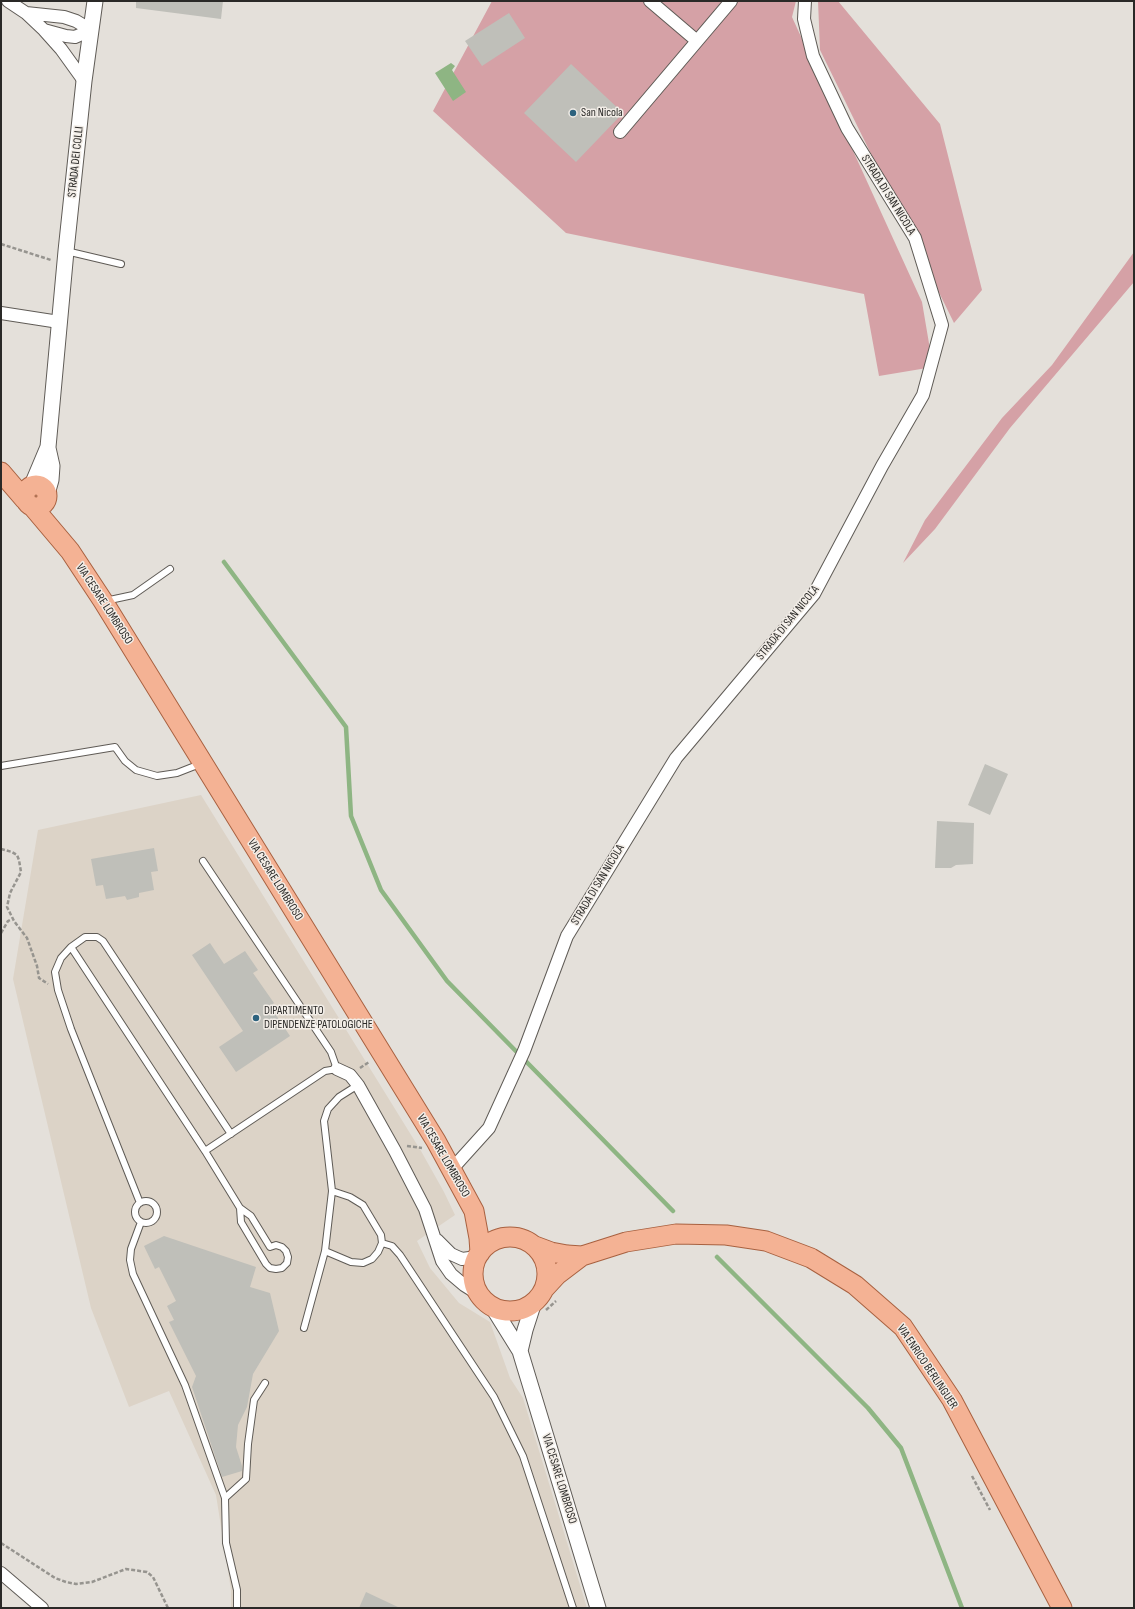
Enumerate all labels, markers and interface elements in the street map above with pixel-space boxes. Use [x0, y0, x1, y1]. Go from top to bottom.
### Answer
place label: San Nicola [581, 106, 623, 120]
marker: San Nicola [568, 108, 578, 118]
street label: STRADA DEI COLLI [65, 126, 87, 198]
street label: STRADA DI SAN NICOLA [858, 152, 918, 238]
street label: VIA CESARE LOMBROSO [73, 561, 135, 647]
street label: STRADA DI SAN NICOLA [754, 583, 822, 663]
street label: VIA CESARE LOMBROSO [244, 837, 306, 923]
street label: STRADA DI SAN NICOLA [568, 842, 628, 928]
place label: DIPARTIMENTO DIPENDENZE PATOLOGICHE [264, 1004, 373, 1032]
marker: DIPARTIMENTO DIPENDENZE PATOLOGICHE [251, 1013, 261, 1023]
street label: VIA CESARE LOMBROSO [413, 1112, 473, 1200]
street label: VIA ENRICO BERLINGUER [893, 1322, 961, 1412]
street label: VIA CESARE LOMBROSO [538, 1432, 580, 1526]

